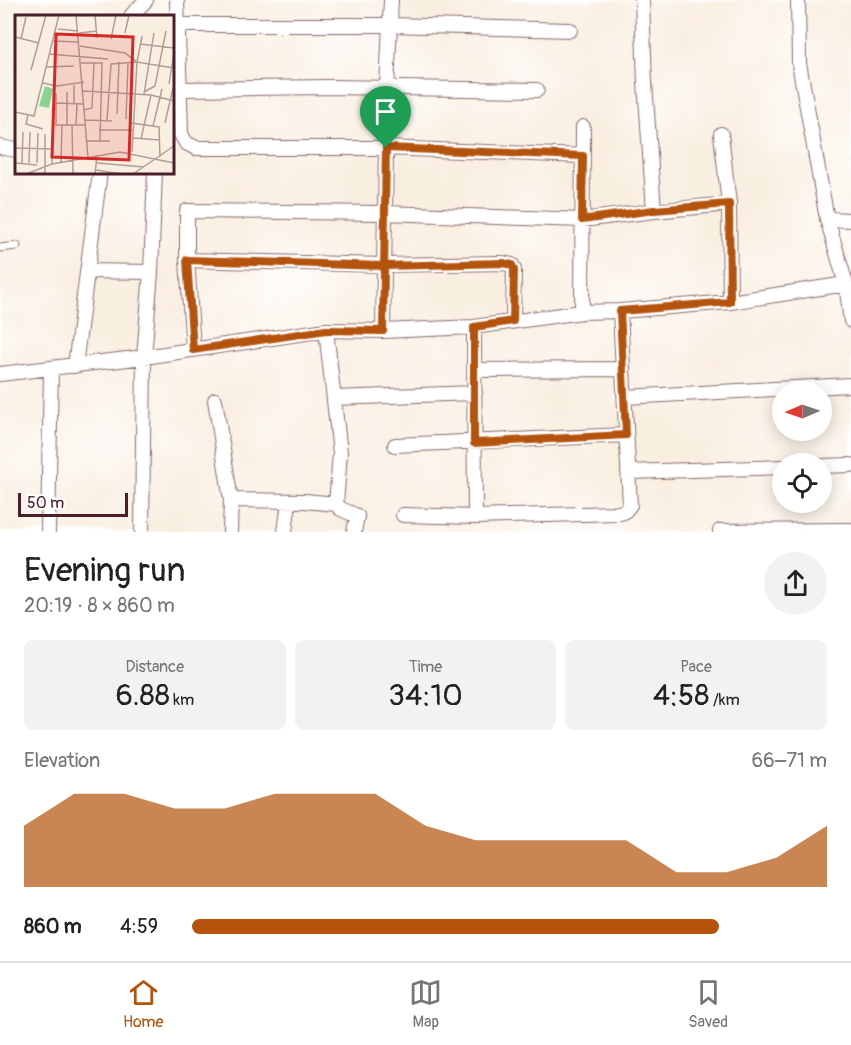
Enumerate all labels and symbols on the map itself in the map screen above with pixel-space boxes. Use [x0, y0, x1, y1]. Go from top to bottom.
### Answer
inset map [15, 15, 174, 174]
pin [360, 86, 411, 148]
north arrow [772, 381, 832, 441]
scale bar [18, 490, 128, 518]

